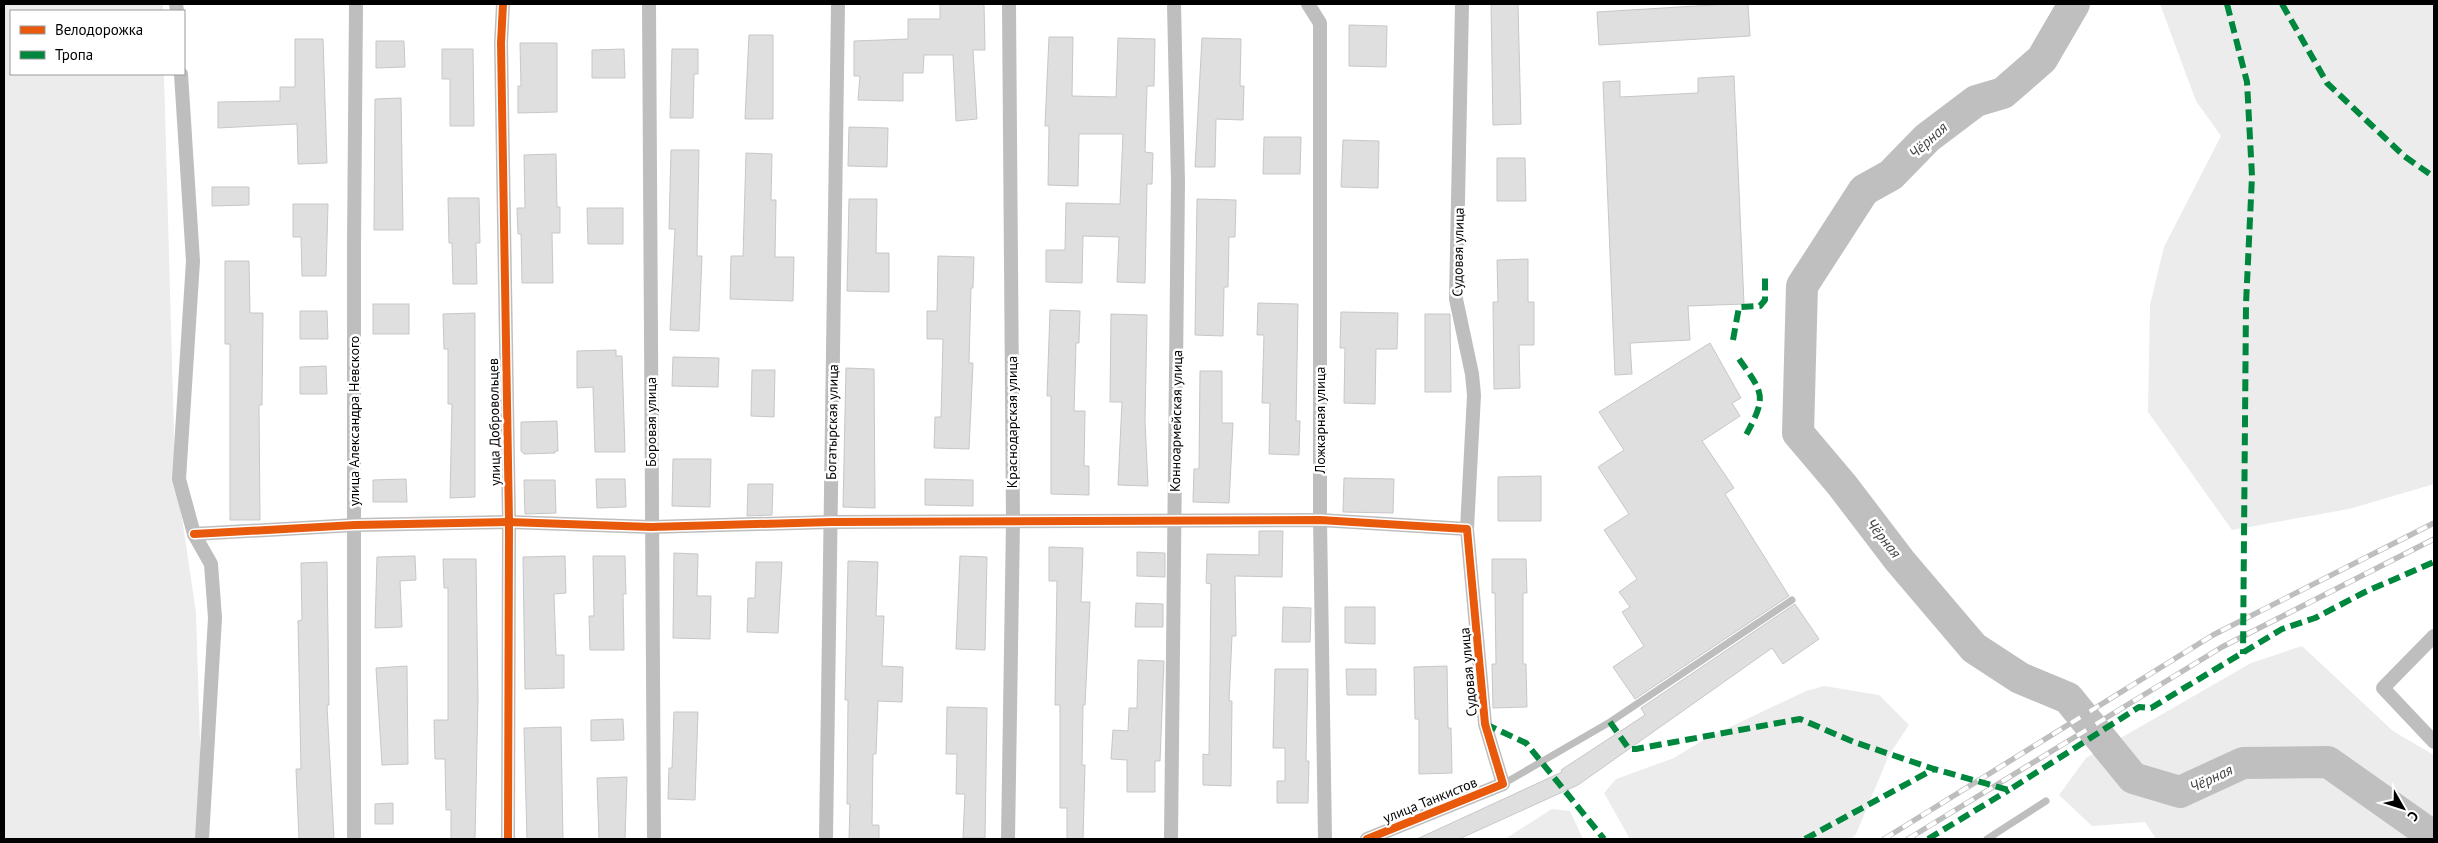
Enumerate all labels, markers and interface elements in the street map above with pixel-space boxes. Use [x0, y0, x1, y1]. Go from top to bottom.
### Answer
legend [10, 10, 185, 75]
text: Велодорожка [55, 20, 143, 39]
text: Тропа [55, 45, 93, 64]
water label: Чёрная [1905, 118, 1951, 162]
street label: Судовая улица [1448, 207, 1468, 297]
street label: улица Александра Невского [345, 336, 363, 506]
street label: Конноармейская улица [1166, 350, 1186, 492]
street label: Краснодарская улица [1003, 356, 1021, 488]
street label: улица Добровольцев [484, 358, 504, 486]
street label: Богатырская улица [822, 364, 842, 480]
street label: Ложкарная улица [1311, 366, 1329, 475]
street label: Боровая улица [642, 377, 660, 467]
water label: Чёрная [1862, 514, 1906, 562]
street label: Судовая улица [1455, 627, 1481, 717]
water label: Чёрная [2186, 760, 2236, 796]
street label: улица Танкистов [1380, 773, 1480, 827]
north arrow [2378, 783, 2428, 833]
text: С [2404, 807, 2423, 825]

